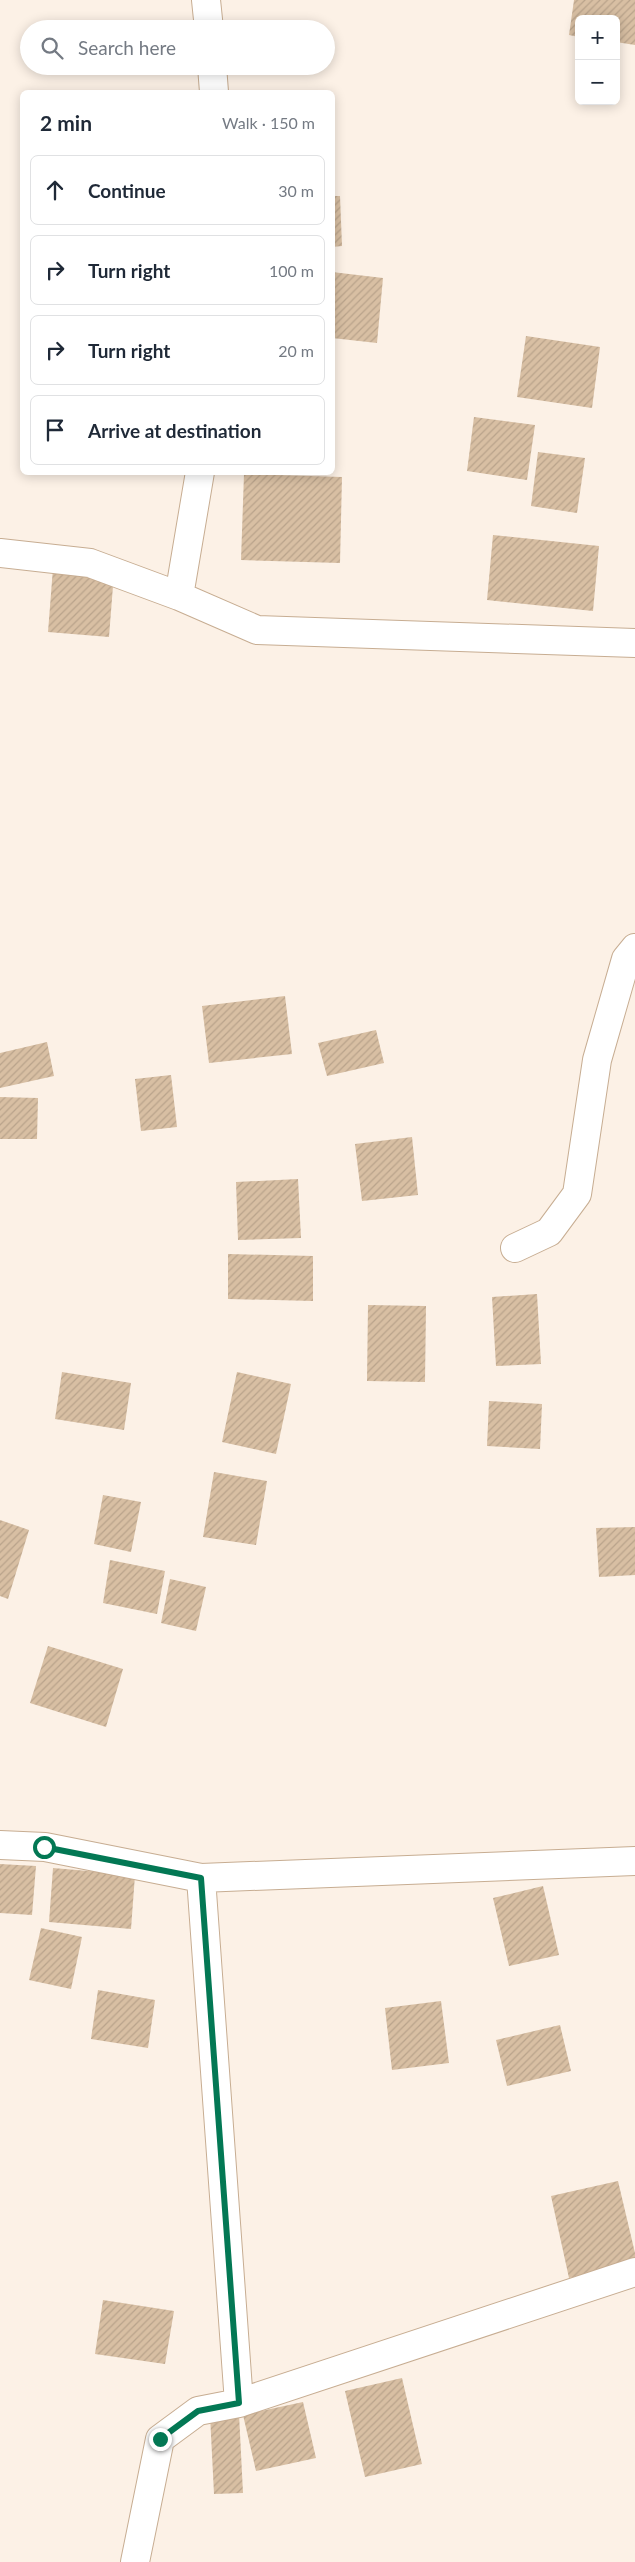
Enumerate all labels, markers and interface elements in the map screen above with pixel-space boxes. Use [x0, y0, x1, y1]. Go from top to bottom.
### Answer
map controls [575, 15, 620, 105]
button: + [575, 15, 620, 60]
search box [20, 20, 335, 75]
icon: search [38, 34, 66, 62]
text: Search here [78, 36, 176, 59]
button: − [575, 60, 620, 105]
text: 2 min [40, 110, 92, 135]
text: Walk · 150 m [222, 113, 315, 132]
icon: ahead [41, 176, 69, 204]
text: Continue [88, 179, 166, 202]
text: 30 m [278, 181, 314, 200]
icon: right [41, 256, 69, 284]
text: Turn right [88, 259, 170, 282]
text: 100 m [269, 261, 314, 280]
icon: right [41, 336, 69, 364]
text: Turn right [88, 339, 170, 362]
text: 20 m [278, 341, 314, 360]
icon: arrive [41, 416, 69, 444]
text: Arrive at destination [88, 419, 261, 442]
route start [33, 1836, 56, 1859]
route end [149, 2428, 172, 2451]

